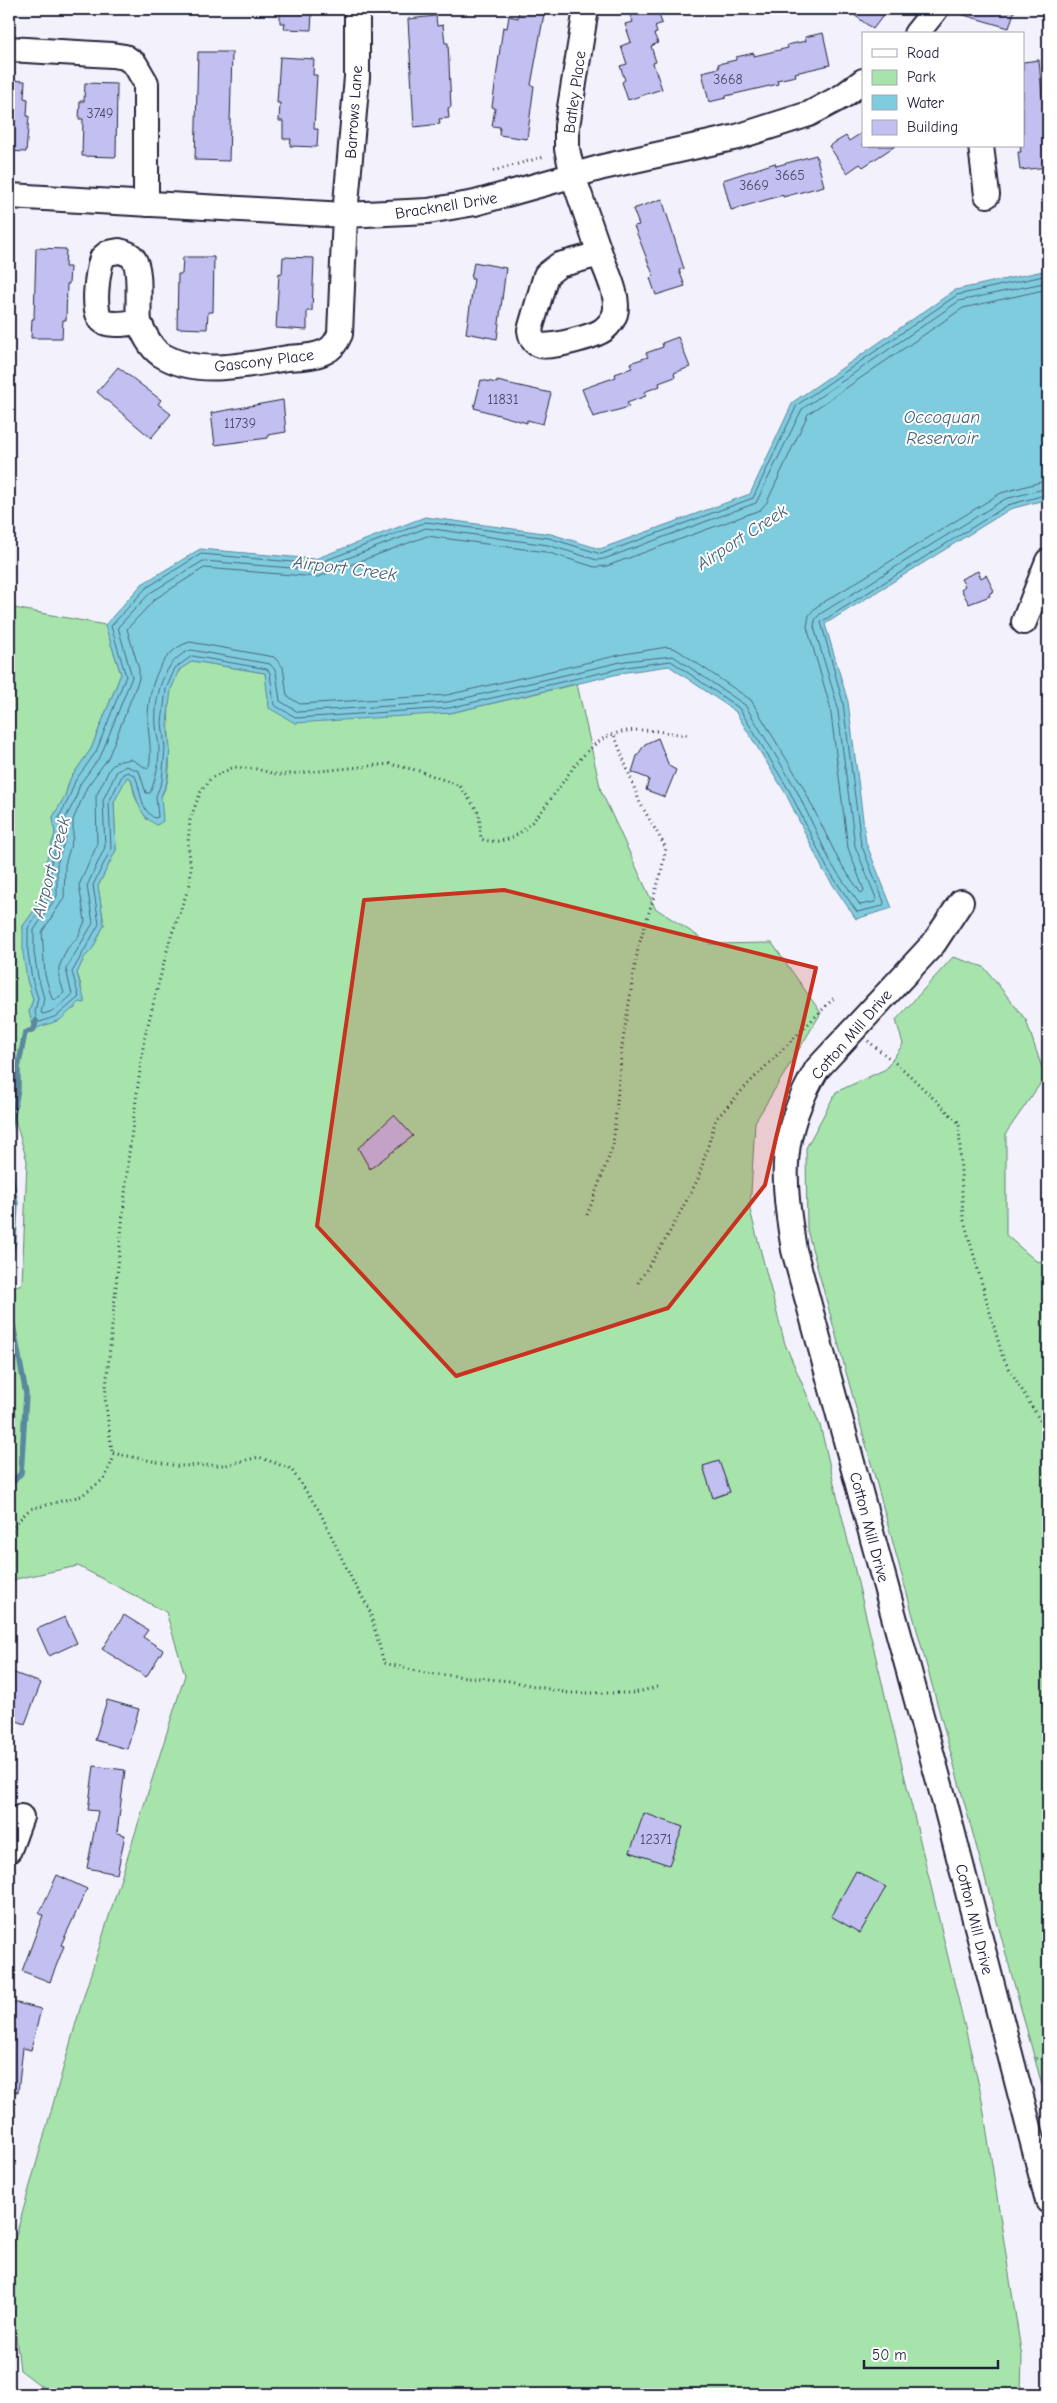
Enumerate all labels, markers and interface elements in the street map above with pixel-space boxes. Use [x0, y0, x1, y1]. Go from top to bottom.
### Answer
legend [862, 32, 1024, 148]
text: Road [907, 44, 939, 62]
street label: Batley Place [560, 50, 590, 135]
street label: Barrows Lane [342, 65, 366, 159]
text: Park [907, 68, 936, 86]
house number: 3668 [713, 71, 743, 88]
text: Water [907, 94, 944, 112]
house number: 3749 [87, 105, 113, 122]
text: Building [907, 118, 958, 136]
house number: 3665 [775, 167, 805, 184]
house number: 3669 [739, 177, 769, 194]
street label: Bracknell Drive [394, 189, 499, 223]
street label: Gascony Place [213, 346, 315, 376]
house number: 11831 [488, 391, 518, 408]
water label: Occoquan Reservoir [904, 407, 980, 449]
house number: 11739 [224, 415, 256, 432]
water label: Airport Creek [692, 500, 792, 575]
water label: Airport Creek [291, 552, 398, 585]
water label: Airport Creek [28, 814, 75, 921]
street label: Cotton Mill Drive [808, 986, 896, 1083]
street label: Cotton Mill Drive [846, 1470, 892, 1584]
house number: 12371 [640, 1831, 672, 1848]
street label: Cotton Mill Drive [952, 1862, 996, 1976]
scale bar [864, 2338, 998, 2370]
text: 50 m [872, 2346, 907, 2364]

